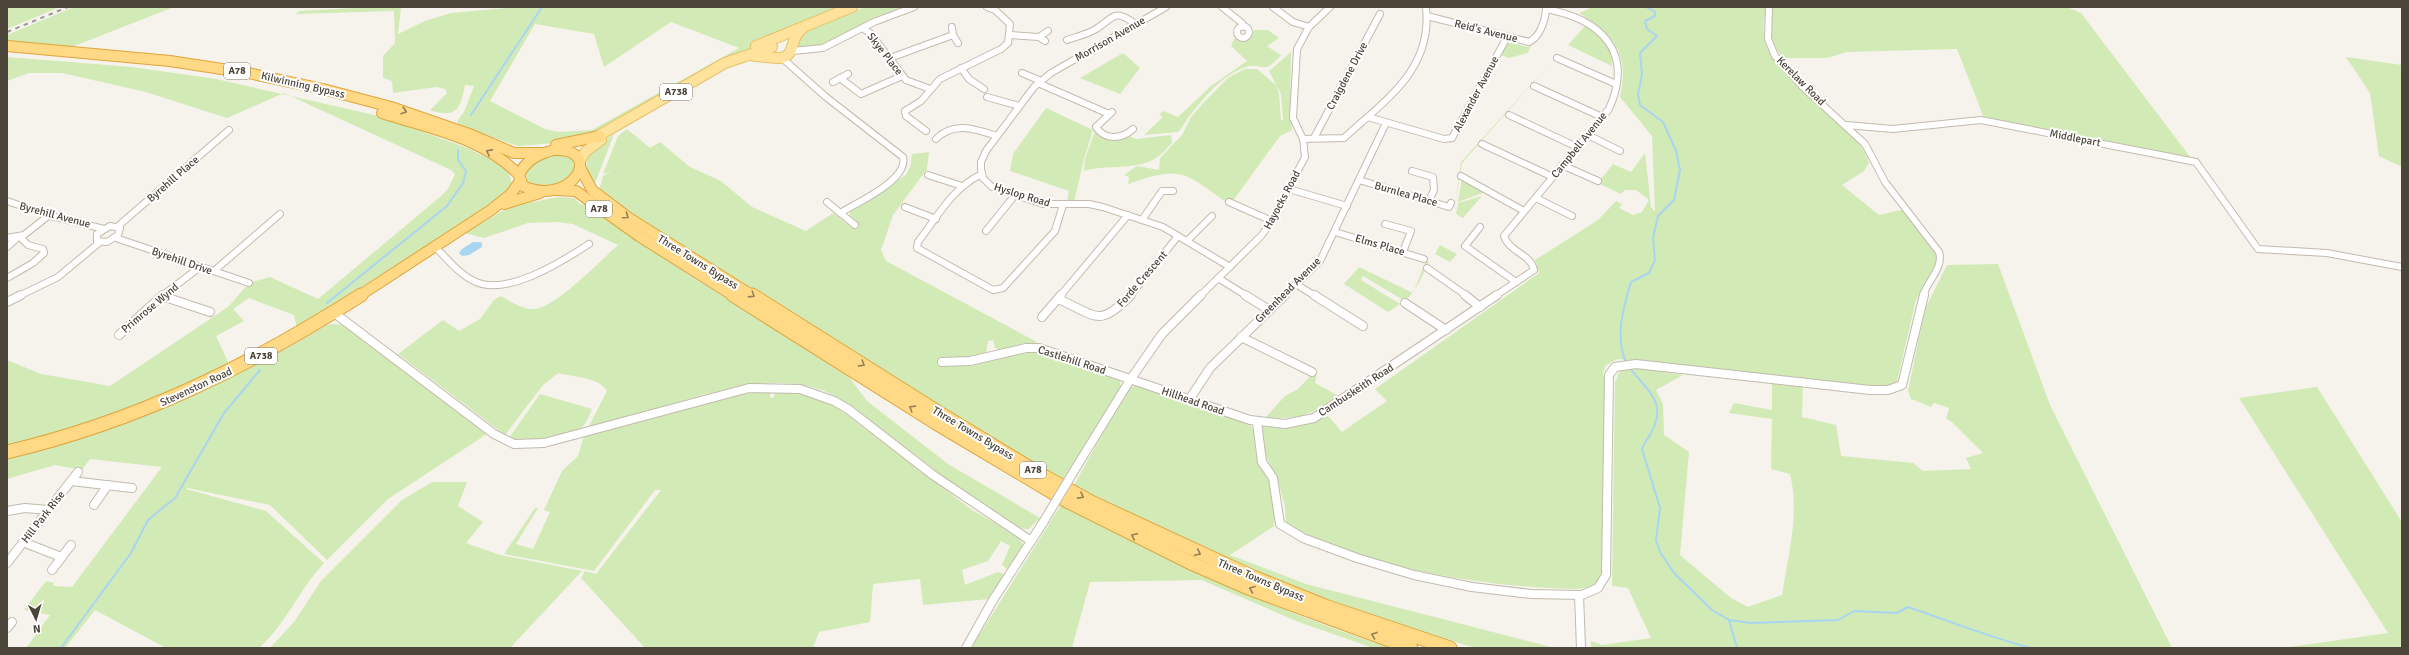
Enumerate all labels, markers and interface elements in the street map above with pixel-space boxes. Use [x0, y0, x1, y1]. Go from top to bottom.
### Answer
street label: Morrison Avenue [1072, 14, 1148, 64]
street label: Reid's Avenue [1453, 17, 1519, 45]
street label: Skye Place [864, 30, 906, 78]
street label: Craigdene Drive [1324, 40, 1370, 112]
street label: Alexander Avenue [1451, 54, 1501, 134]
street label: Kerelaw Road [1774, 54, 1828, 108]
road number: A78 [224, 63, 250, 79]
street label: Kilwinning Bypass [260, 69, 346, 101]
road number: A738 [660, 84, 692, 100]
one-way arrow [400, 106, 407, 115]
street label: Campbell Avenue [1548, 109, 1610, 181]
street label: Middlepart [2048, 127, 2102, 149]
one-way arrow [486, 149, 493, 157]
street label: Byrehill Place [144, 153, 202, 205]
street label: Hayocks Road [1261, 168, 1303, 232]
street label: Burnlea Place [1373, 179, 1439, 209]
street label: Hyslop Road [992, 180, 1052, 210]
street label: Byrehill Avenue [18, 199, 92, 231]
road number: A78 [586, 201, 612, 217]
one-way arrow [622, 211, 629, 219]
street label: Three Towns Bypass [655, 232, 741, 292]
street label: Elms Place [1354, 232, 1406, 258]
street label: Byrehill Drive [150, 245, 214, 277]
street label: Forde Crescent [1114, 248, 1170, 310]
street label: Greenhead Avenue [1252, 254, 1324, 326]
street label: Primrose Wynd [119, 280, 181, 336]
one-way arrow [748, 290, 755, 298]
street label: Castlehill Road [1036, 343, 1108, 377]
road number: A738 [245, 348, 277, 364]
one-way arrow [858, 360, 865, 367]
street label: Cambuskeith Road [1316, 361, 1396, 419]
street label: Stevenston Road [158, 365, 234, 409]
street label: Hillhead Road [1160, 384, 1226, 418]
street label: Three Towns Bypass [930, 404, 1016, 463]
one-way arrow [909, 406, 916, 413]
road number: A78 [1020, 462, 1046, 478]
street label: Hill Park Rise [19, 488, 67, 546]
one-way arrow [1077, 491, 1084, 499]
one-way arrow [1130, 533, 1138, 541]
one-way arrow [1194, 548, 1201, 556]
street label: Three Towns Bypass [1216, 556, 1306, 604]
one-way arrow [1249, 586, 1257, 594]
north arrow [16, 599, 56, 639]
text: N [32, 622, 41, 635]
one-way arrow [1370, 631, 1377, 640]

